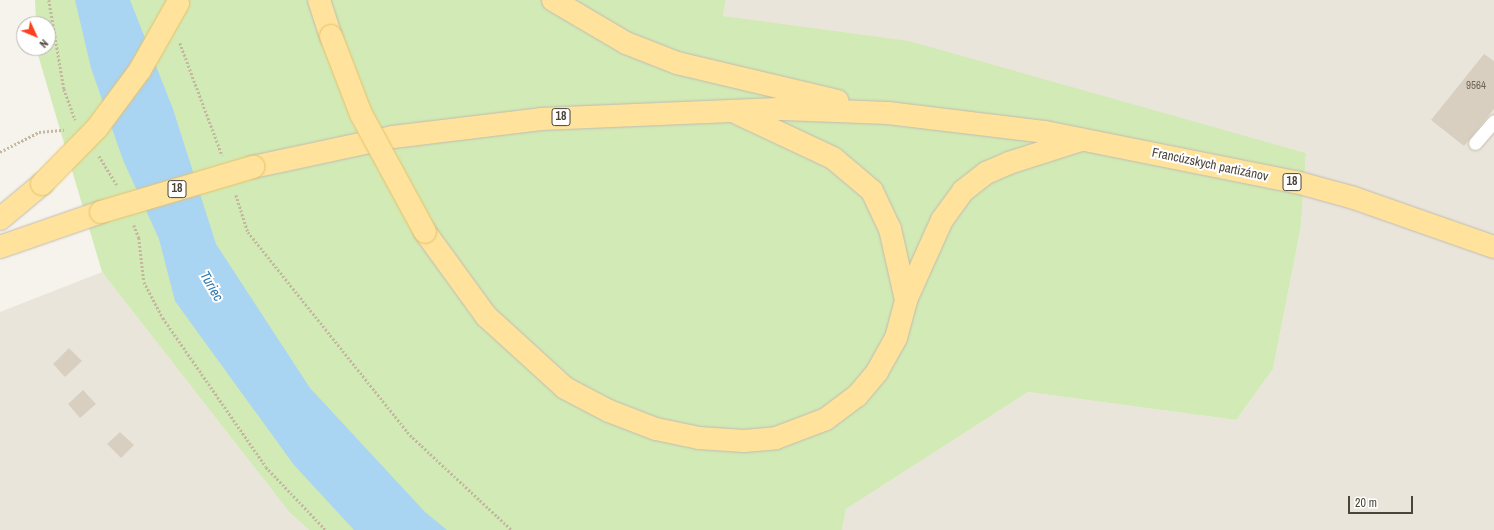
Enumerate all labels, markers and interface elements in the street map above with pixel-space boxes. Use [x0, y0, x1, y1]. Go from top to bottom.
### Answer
north arrow [16, 16, 56, 56]
text: N [37, 36, 51, 51]
house number: 9564 [1466, 78, 1486, 92]
road number: 18 [551, 107, 571, 127]
street label: Francúzskych partizánov [1150, 145, 1270, 185]
road number: 18 [1282, 172, 1302, 192]
road number: 18 [167, 179, 187, 199]
water label: Turiec [197, 268, 227, 304]
scale bar [1350, 488, 1415, 514]
text: 20 m [1355, 495, 1377, 511]

